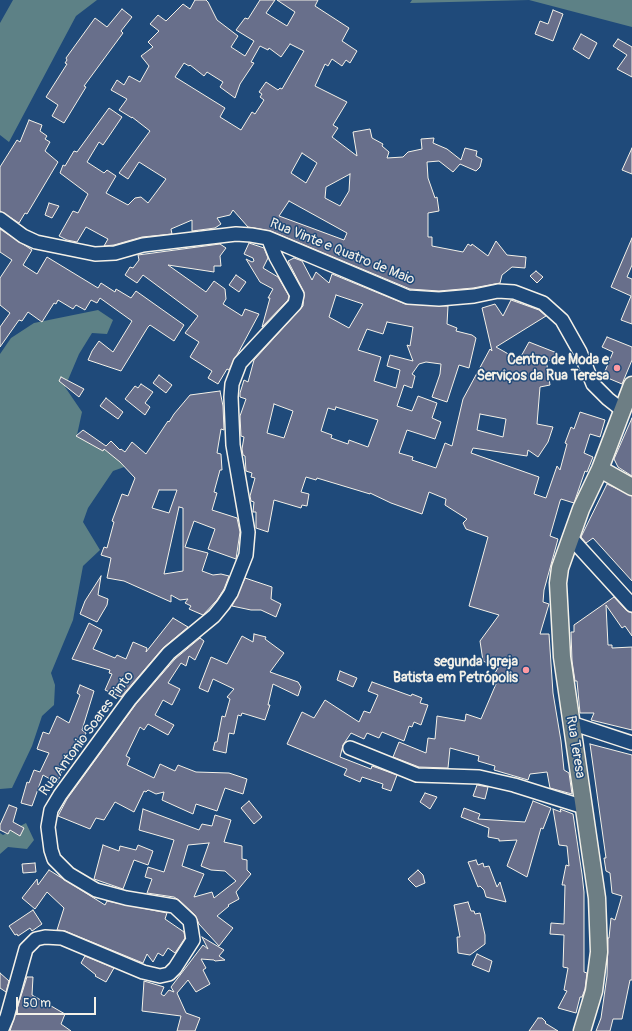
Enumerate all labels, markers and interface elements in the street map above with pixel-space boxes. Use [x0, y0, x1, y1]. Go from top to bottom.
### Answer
street label: Rua Vinte e Quatro de Maio [267, 215, 417, 289]
place label: Centro de Moda e Serviços da Rua Teresa [477, 352, 609, 384]
marker: Centro de Moda e Serviços da Rua Teresa [612, 363, 622, 373]
place label: segunda Igreja Batista em Petrópolis [393, 654, 518, 686]
marker: segunda Igreja Batista em Petrópolis [521, 665, 531, 675]
street label: Rua Antonio Soares Pinto [36, 669, 138, 799]
street label: Rua Teresa [562, 715, 588, 779]
scale bar [18, 989, 98, 1015]
text: 50 m [23, 996, 51, 1011]

